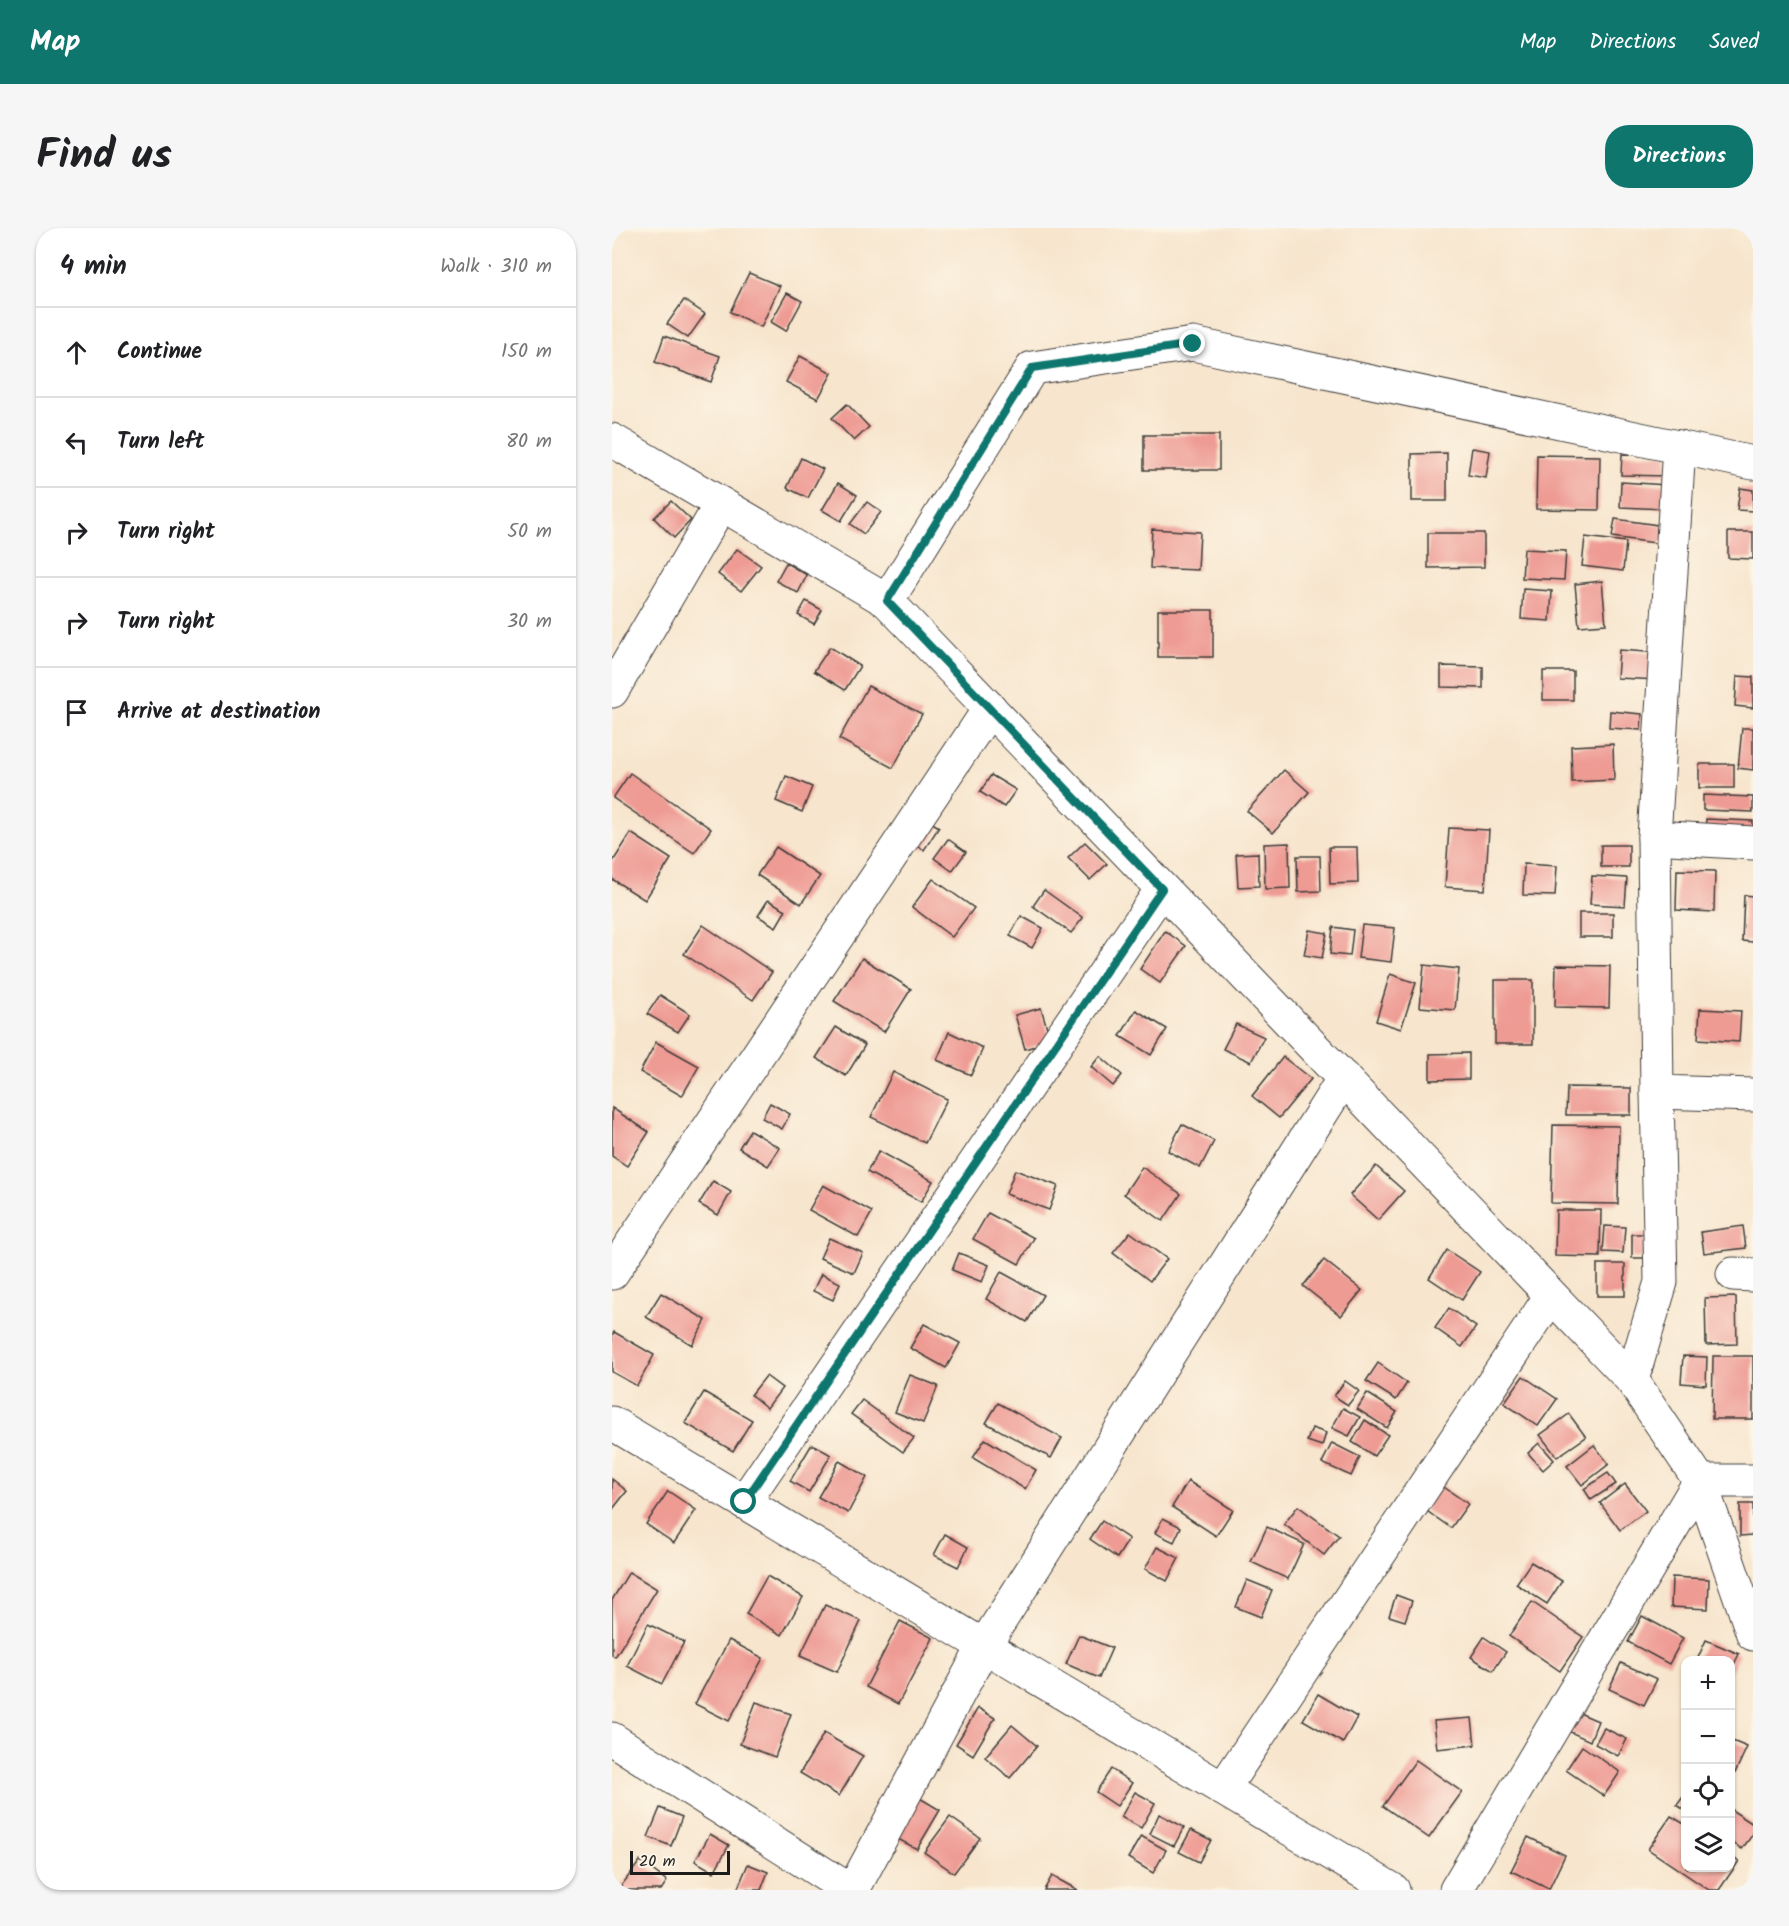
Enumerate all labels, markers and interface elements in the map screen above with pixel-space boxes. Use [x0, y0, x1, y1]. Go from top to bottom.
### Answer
text: Map [30, 20, 81, 65]
text: Map [1520, 26, 1556, 59]
text: Directions [1589, 26, 1676, 59]
text: Saved [1709, 26, 1759, 59]
text: Find us [36, 123, 172, 190]
button: Directions [1605, 125, 1753, 188]
text: 4 min [60, 246, 127, 288]
text: Walk · 310 m [440, 251, 552, 283]
route end [1179, 330, 1205, 356]
text: Continue [117, 335, 202, 370]
icon: ahead [60, 336, 93, 369]
text: 150 m [501, 336, 552, 368]
text: Turn left [117, 425, 204, 460]
icon: left [60, 426, 93, 459]
text: 80 m [506, 426, 552, 458]
text: Turn right [117, 515, 215, 550]
icon: right [60, 516, 93, 549]
text: 50 m [507, 516, 552, 548]
text: Turn right [117, 605, 215, 640]
icon: right [60, 606, 93, 639]
text: 30 m [507, 606, 552, 638]
text: Arrive at destination [117, 695, 320, 730]
icon: arrive [60, 696, 93, 729]
route start [730, 1488, 756, 1514]
map controls [1681, 1656, 1735, 1872]
button: + [1681, 1656, 1735, 1710]
button: − [1681, 1710, 1735, 1764]
button: locate [1681, 1764, 1735, 1818]
button: layers [1681, 1818, 1735, 1872]
scale bar [630, 1848, 730, 1876]
text: 20 m [639, 1849, 675, 1874]

